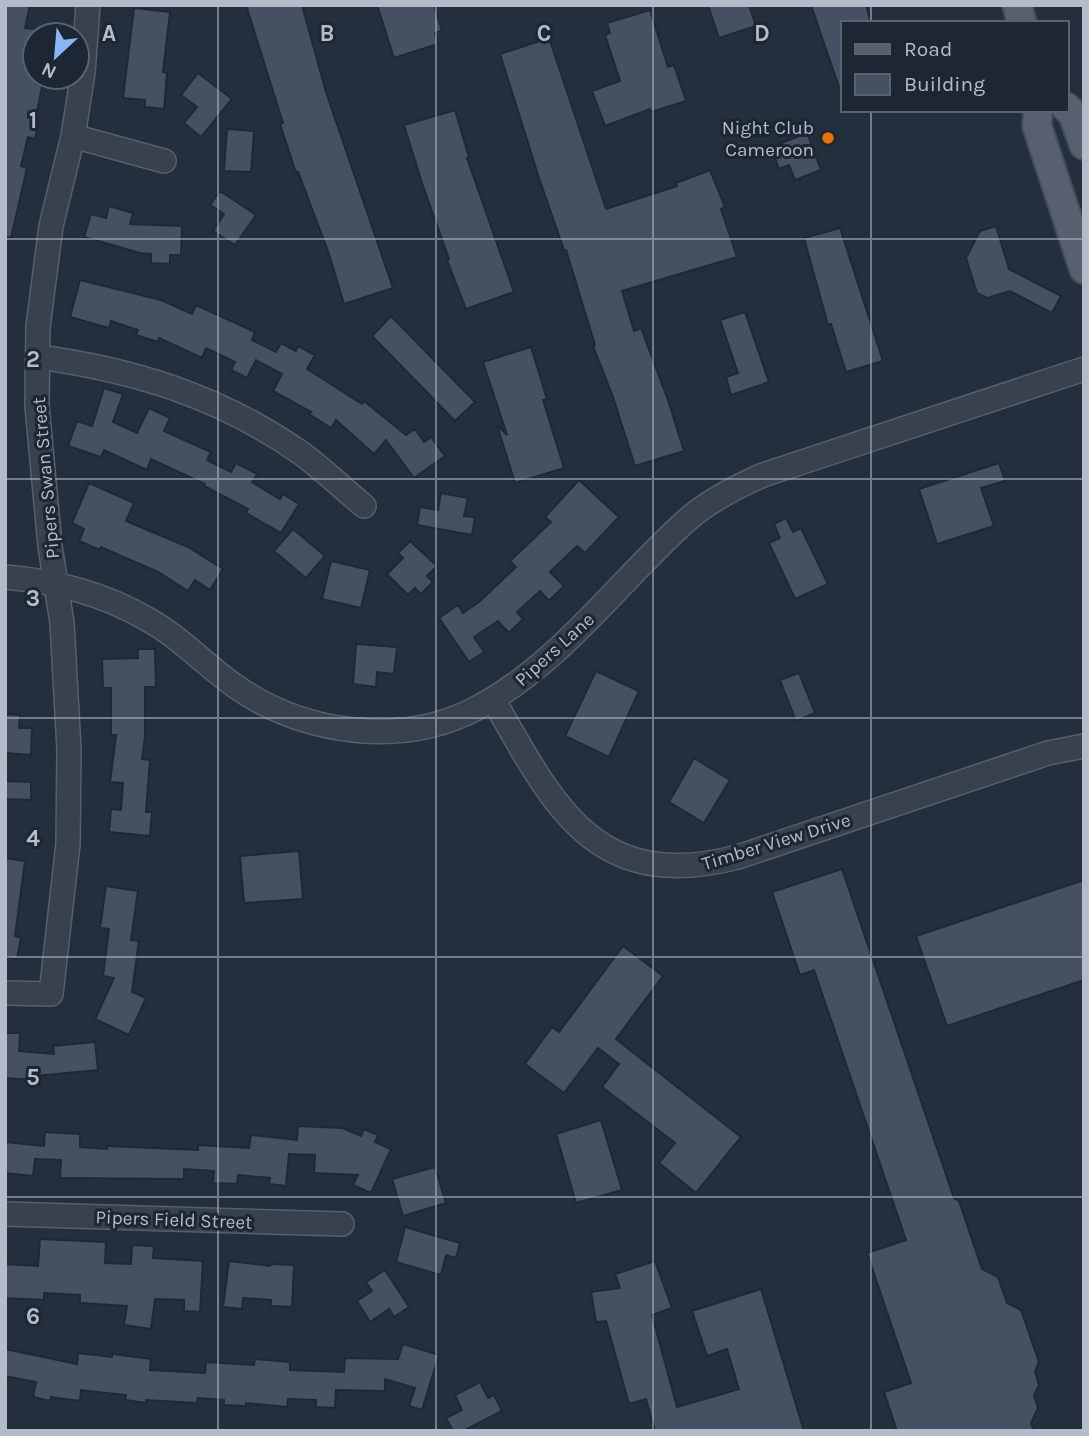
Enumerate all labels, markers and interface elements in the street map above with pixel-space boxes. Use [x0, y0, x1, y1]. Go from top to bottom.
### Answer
text: A [102, 20, 116, 47]
text: B [320, 20, 334, 47]
text: C [537, 20, 551, 47]
text: D [754, 20, 770, 47]
north arrow [21, 21, 91, 91]
legend [841, 21, 1068, 112]
text: Road [904, 37, 952, 61]
text: N [38, 58, 60, 83]
text: Building [904, 72, 985, 96]
text: 1 [29, 107, 37, 134]
place label: Night Club Cameroon [722, 117, 814, 161]
marker: Night Club Cameroon [820, 130, 836, 146]
text: 2 [26, 346, 40, 373]
street label: Pipers Swan Street [28, 396, 64, 560]
text: 3 [26, 585, 40, 612]
street label: Pipers Lane [511, 608, 599, 691]
street label: Timber View Drive [699, 809, 853, 875]
text: 4 [26, 825, 40, 852]
text: 5 [26, 1064, 40, 1091]
street label: Pipers Field Street [95, 1206, 253, 1234]
text: 6 [26, 1303, 40, 1330]

